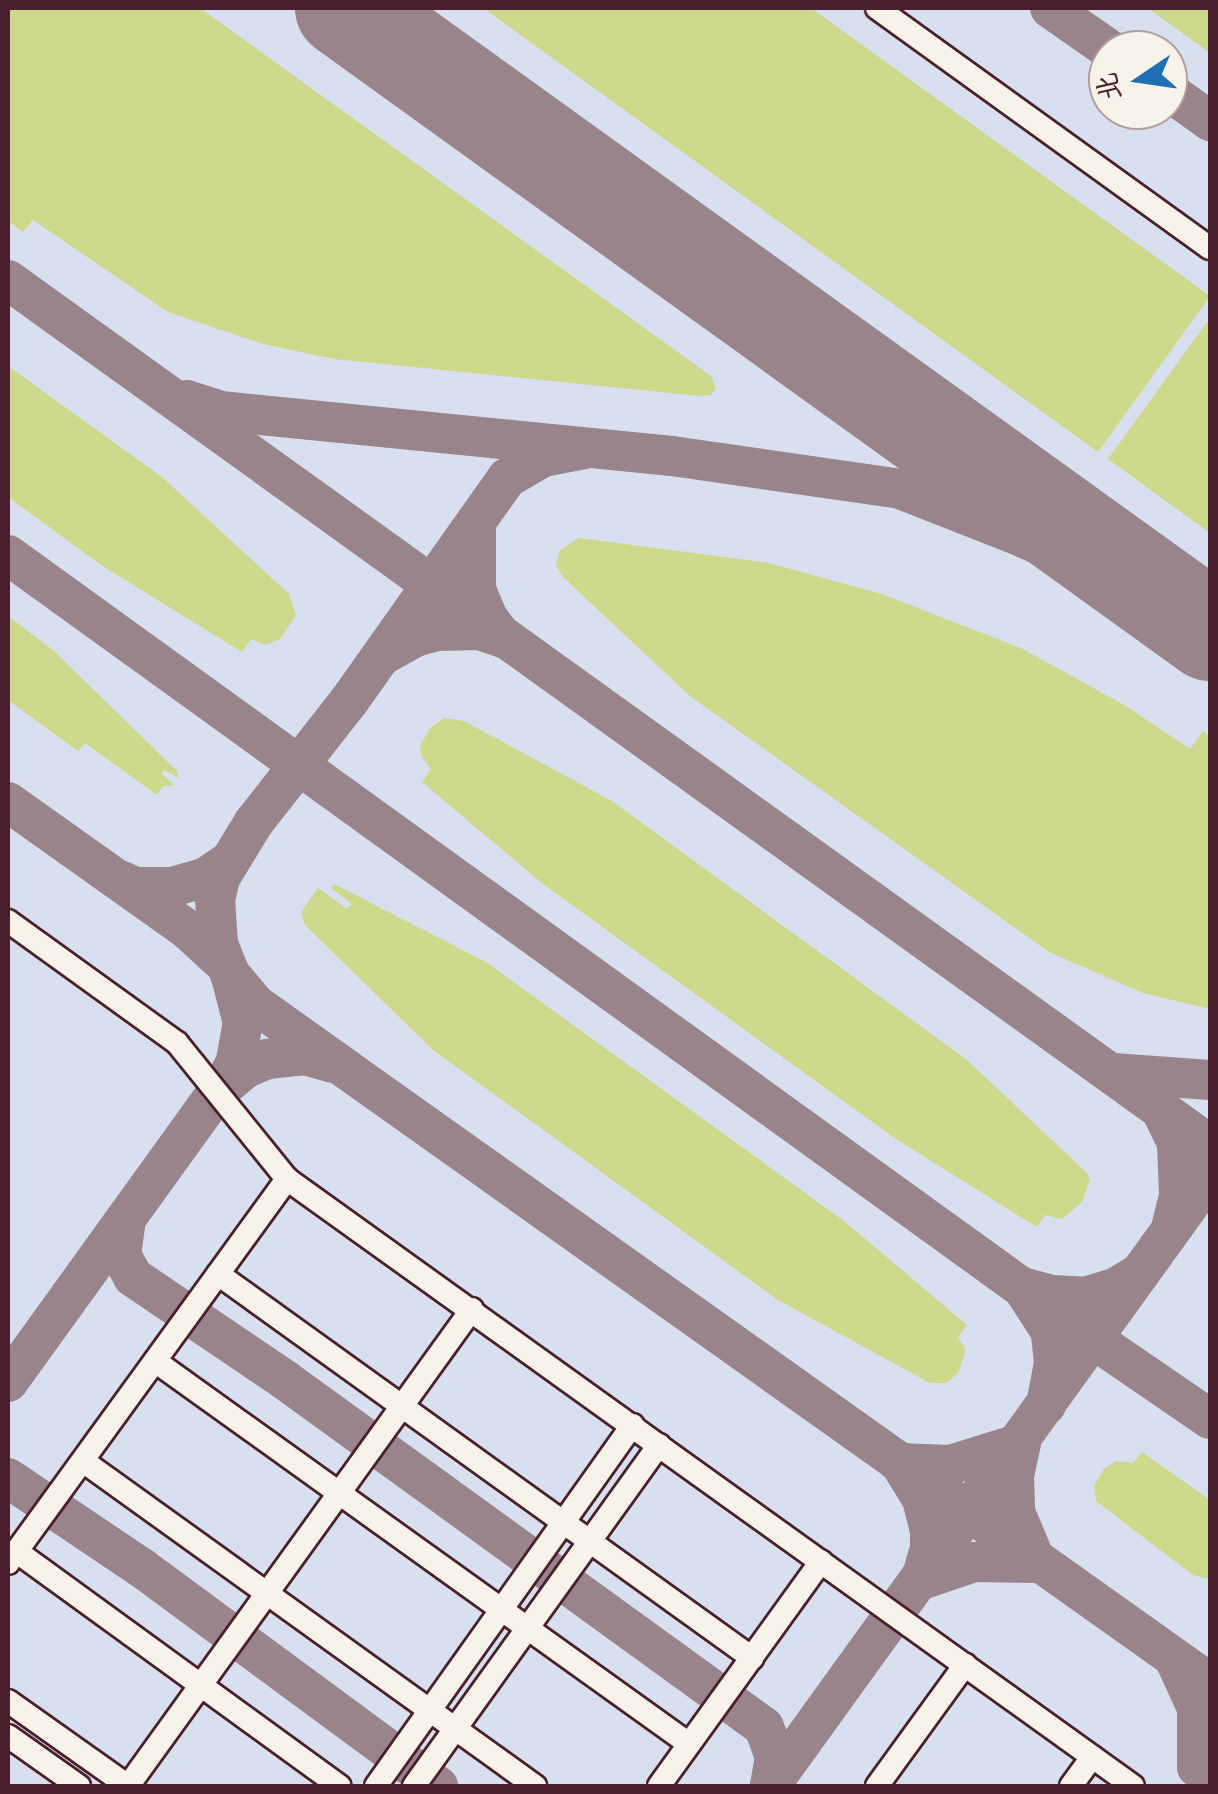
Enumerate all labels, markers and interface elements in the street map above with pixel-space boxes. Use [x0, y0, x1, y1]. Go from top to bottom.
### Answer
north arrow [1088, 30, 1188, 130]
text: 北 [1085, 68, 1135, 105]

